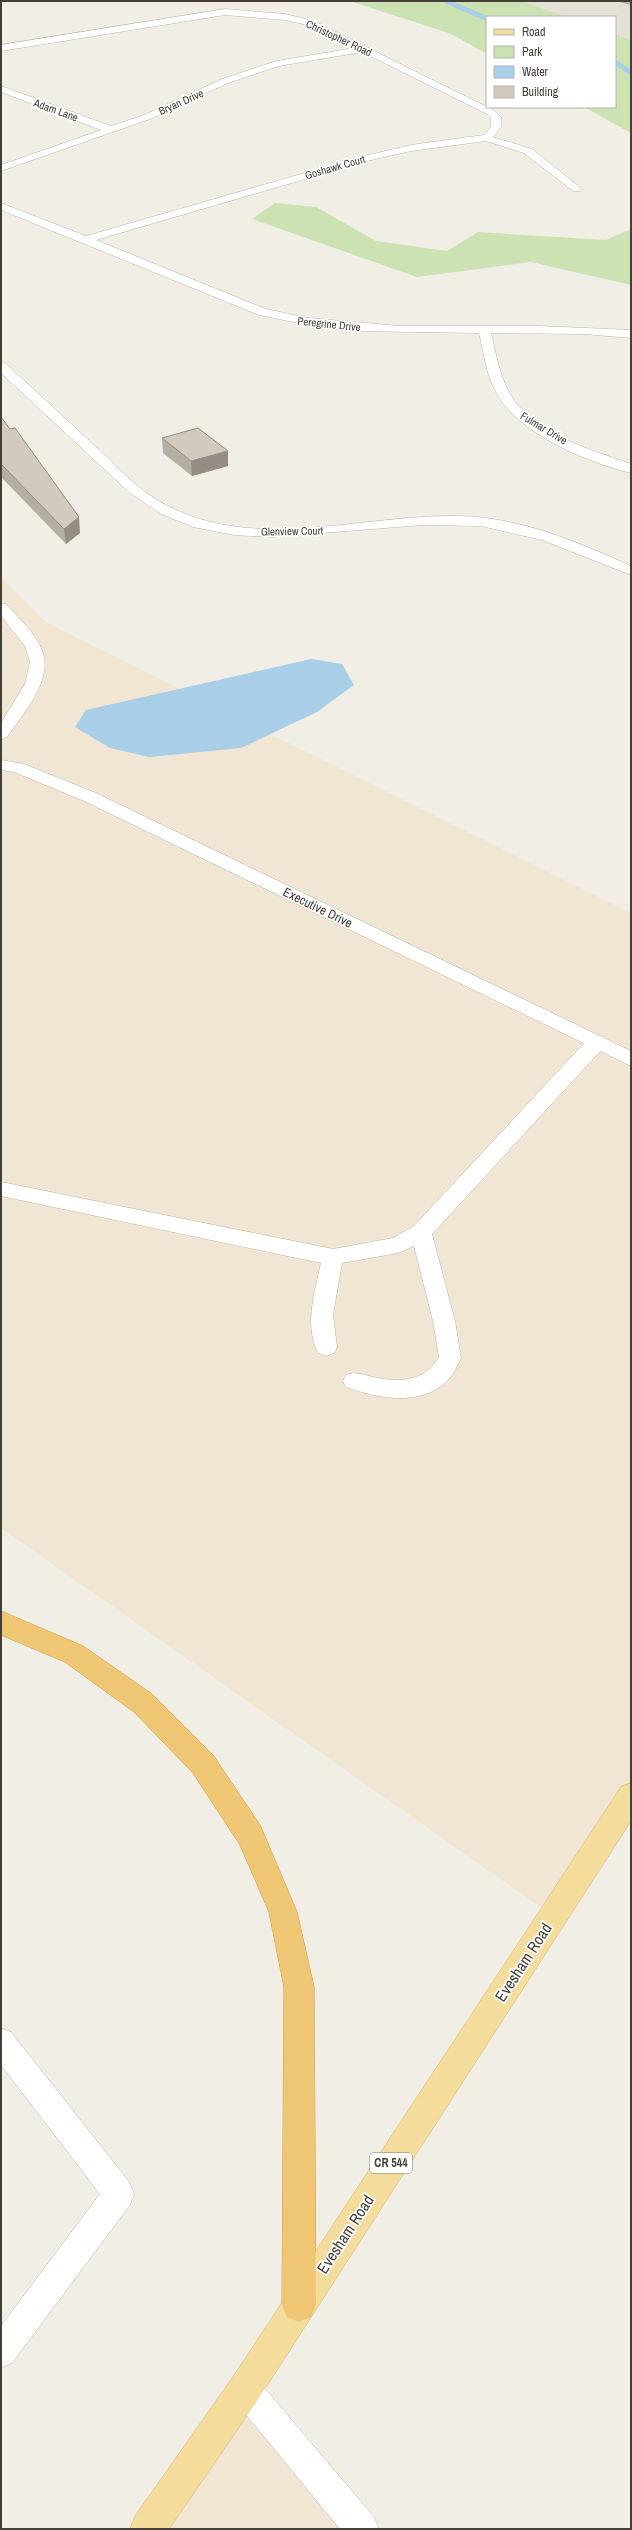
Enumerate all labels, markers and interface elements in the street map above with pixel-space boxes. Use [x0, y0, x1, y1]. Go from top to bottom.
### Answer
legend [486, 16, 616, 108]
street label: Christopher Road [304, 17, 374, 59]
text: Road [522, 24, 546, 40]
text: Park [522, 44, 542, 60]
text: Water [522, 64, 549, 80]
text: Building [522, 84, 559, 100]
street label: Bryan Drive [156, 86, 206, 118]
street label: Adam Lane [31, 95, 80, 124]
street label: Goshawk Court [303, 152, 367, 182]
street label: Peregrine Drive [297, 314, 361, 334]
street label: Fulmar Drive [518, 409, 570, 447]
street label: Glenview Court [261, 523, 324, 539]
street label: Executive Drive [280, 883, 355, 932]
street label: Evesham Road [489, 1918, 557, 2006]
road number: CR 544 [370, 2153, 412, 2173]
street label: Evesham Road [311, 2190, 379, 2278]

